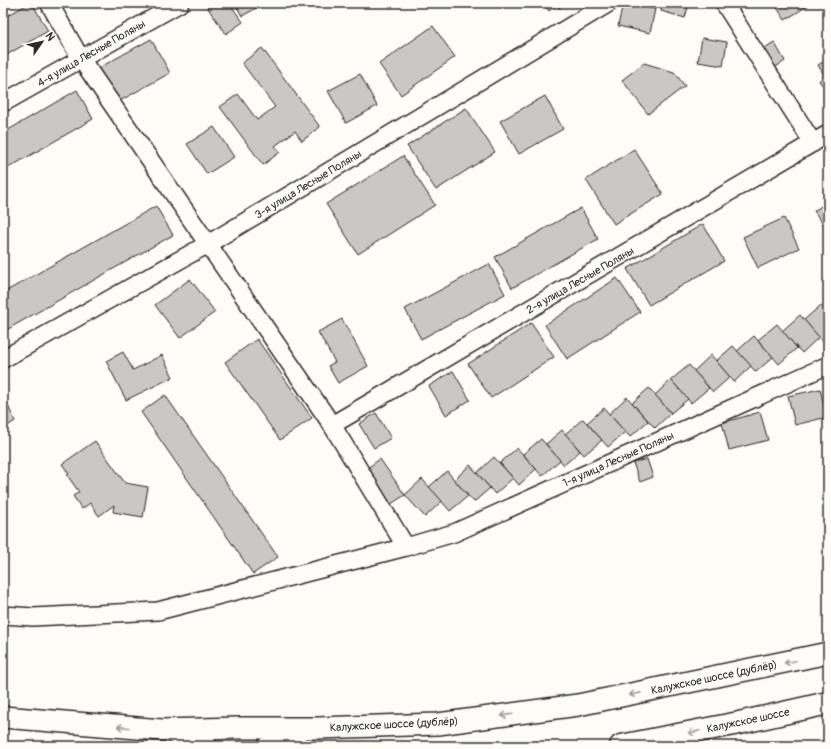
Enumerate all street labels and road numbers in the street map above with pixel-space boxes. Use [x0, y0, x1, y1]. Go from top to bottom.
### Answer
street label: 4-я улица Лесные Поляны [35, 17, 148, 90]
street label: 3-я улица Лесные Поляны [253, 147, 364, 221]
street label: 2-я улица Лесные Поляны [524, 244, 636, 317]
street label: 1-я улица Лесные Поляны [561, 429, 676, 490]
street label: Калужское шоссе (дублёр) [650, 658, 778, 697]
street label: Калужское шоссе [706, 705, 791, 736]
street label: Калужское шоссе (дублёр) [330, 715, 459, 734]

